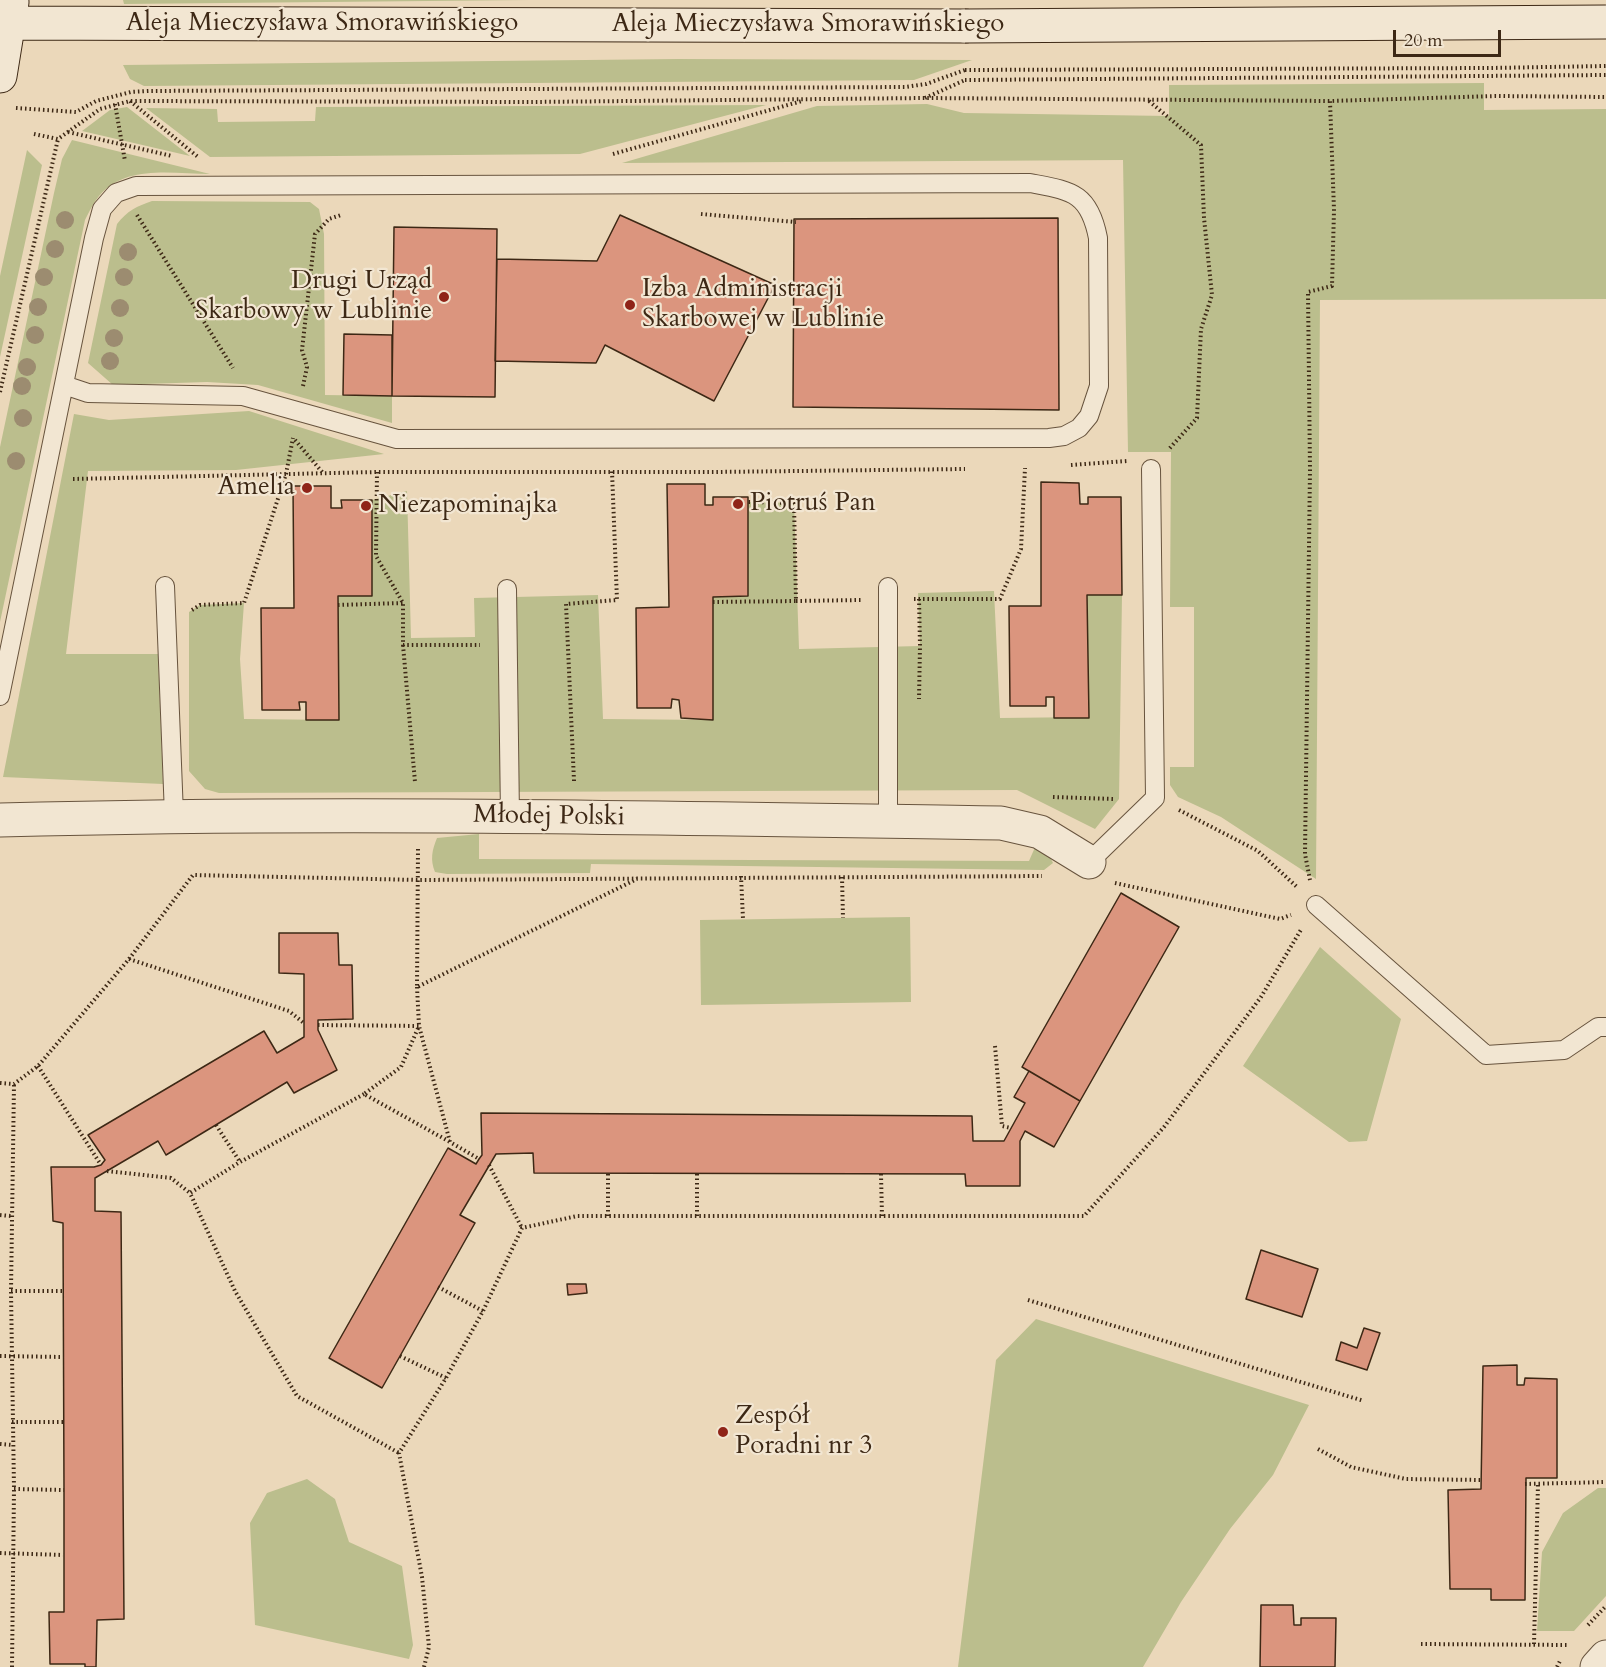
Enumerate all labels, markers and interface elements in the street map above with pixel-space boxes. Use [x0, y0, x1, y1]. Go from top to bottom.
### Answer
street label: Aleja Mieczysława Smorawińskiego [126, 8, 518, 40]
street label: Aleja Mieczysława Smorawińskiego [612, 9, 1004, 41]
scale bar [1396, 18, 1504, 56]
text: 20 m [1404, 28, 1443, 53]
place label: Drugi Urząd Skarbowy w Lublinie [195, 266, 432, 328]
place label: Izba Administracji Skarbowej w Lublinie [642, 274, 884, 336]
marker: Drugi Urząd Skarbowy w Lublinie [437, 290, 451, 304]
marker: Izba Administracji Skarbowej w Lublinie [623, 298, 637, 312]
place label: Amelia [218, 472, 295, 504]
marker: Amelia [300, 481, 314, 495]
place label: Piotruś Pan [750, 488, 876, 520]
place label: Niezapominajka [378, 490, 558, 522]
marker: Piotruś Pan [731, 497, 745, 511]
marker: Niezapominajka [359, 499, 373, 513]
street label: Młodej Polski [473, 800, 625, 834]
place label: Zespół Poradni nr 3 [735, 1401, 873, 1462]
marker: Zespół Poradni nr 3 [716, 1425, 730, 1439]

